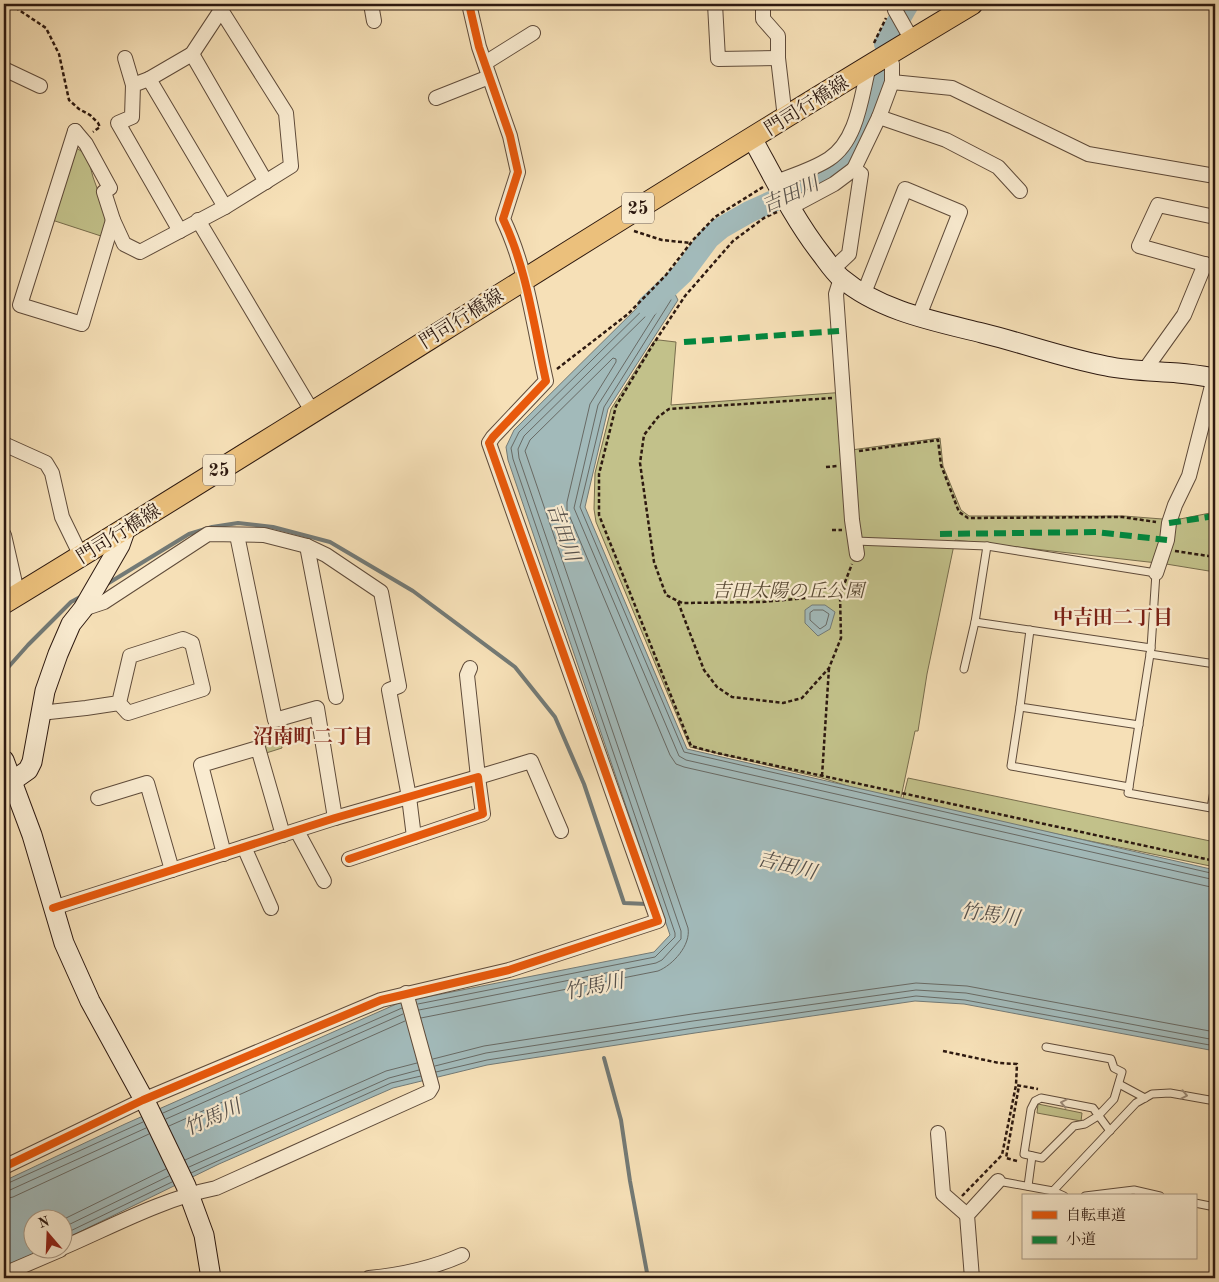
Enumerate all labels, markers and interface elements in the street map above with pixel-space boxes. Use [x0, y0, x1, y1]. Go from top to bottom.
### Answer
street label: 門司行橋線 [761, 72, 853, 140]
water label: 吉田川 [759, 172, 824, 217]
road number: 25 [622, 192, 654, 224]
street label: 門司行橋線 [416, 285, 508, 353]
road number: 25 [203, 454, 235, 486]
street label: 門司行橋線 [73, 500, 165, 568]
water label: 吉田川 [543, 500, 584, 566]
park label: 吉田太陽の丘公園 [712, 581, 867, 602]
district label: 中吉田二丁目 [1053, 606, 1173, 629]
district label: 沼南町二丁目 [253, 725, 373, 748]
water label: 吉田川 [755, 848, 820, 884]
water label: 竹馬川 [959, 900, 1023, 930]
water label: 竹馬川 [563, 970, 628, 1004]
one-way arrow [1180, 1090, 1188, 1100]
water label: 竹馬川 [181, 1095, 246, 1140]
one-way arrow [1060, 1098, 1068, 1108]
legend [1022, 1194, 1196, 1260]
text: 自転車道 [1066, 1207, 1126, 1224]
north arrow [22, 1210, 72, 1260]
text: N [37, 1214, 52, 1231]
text: 小道 [1066, 1231, 1096, 1248]

